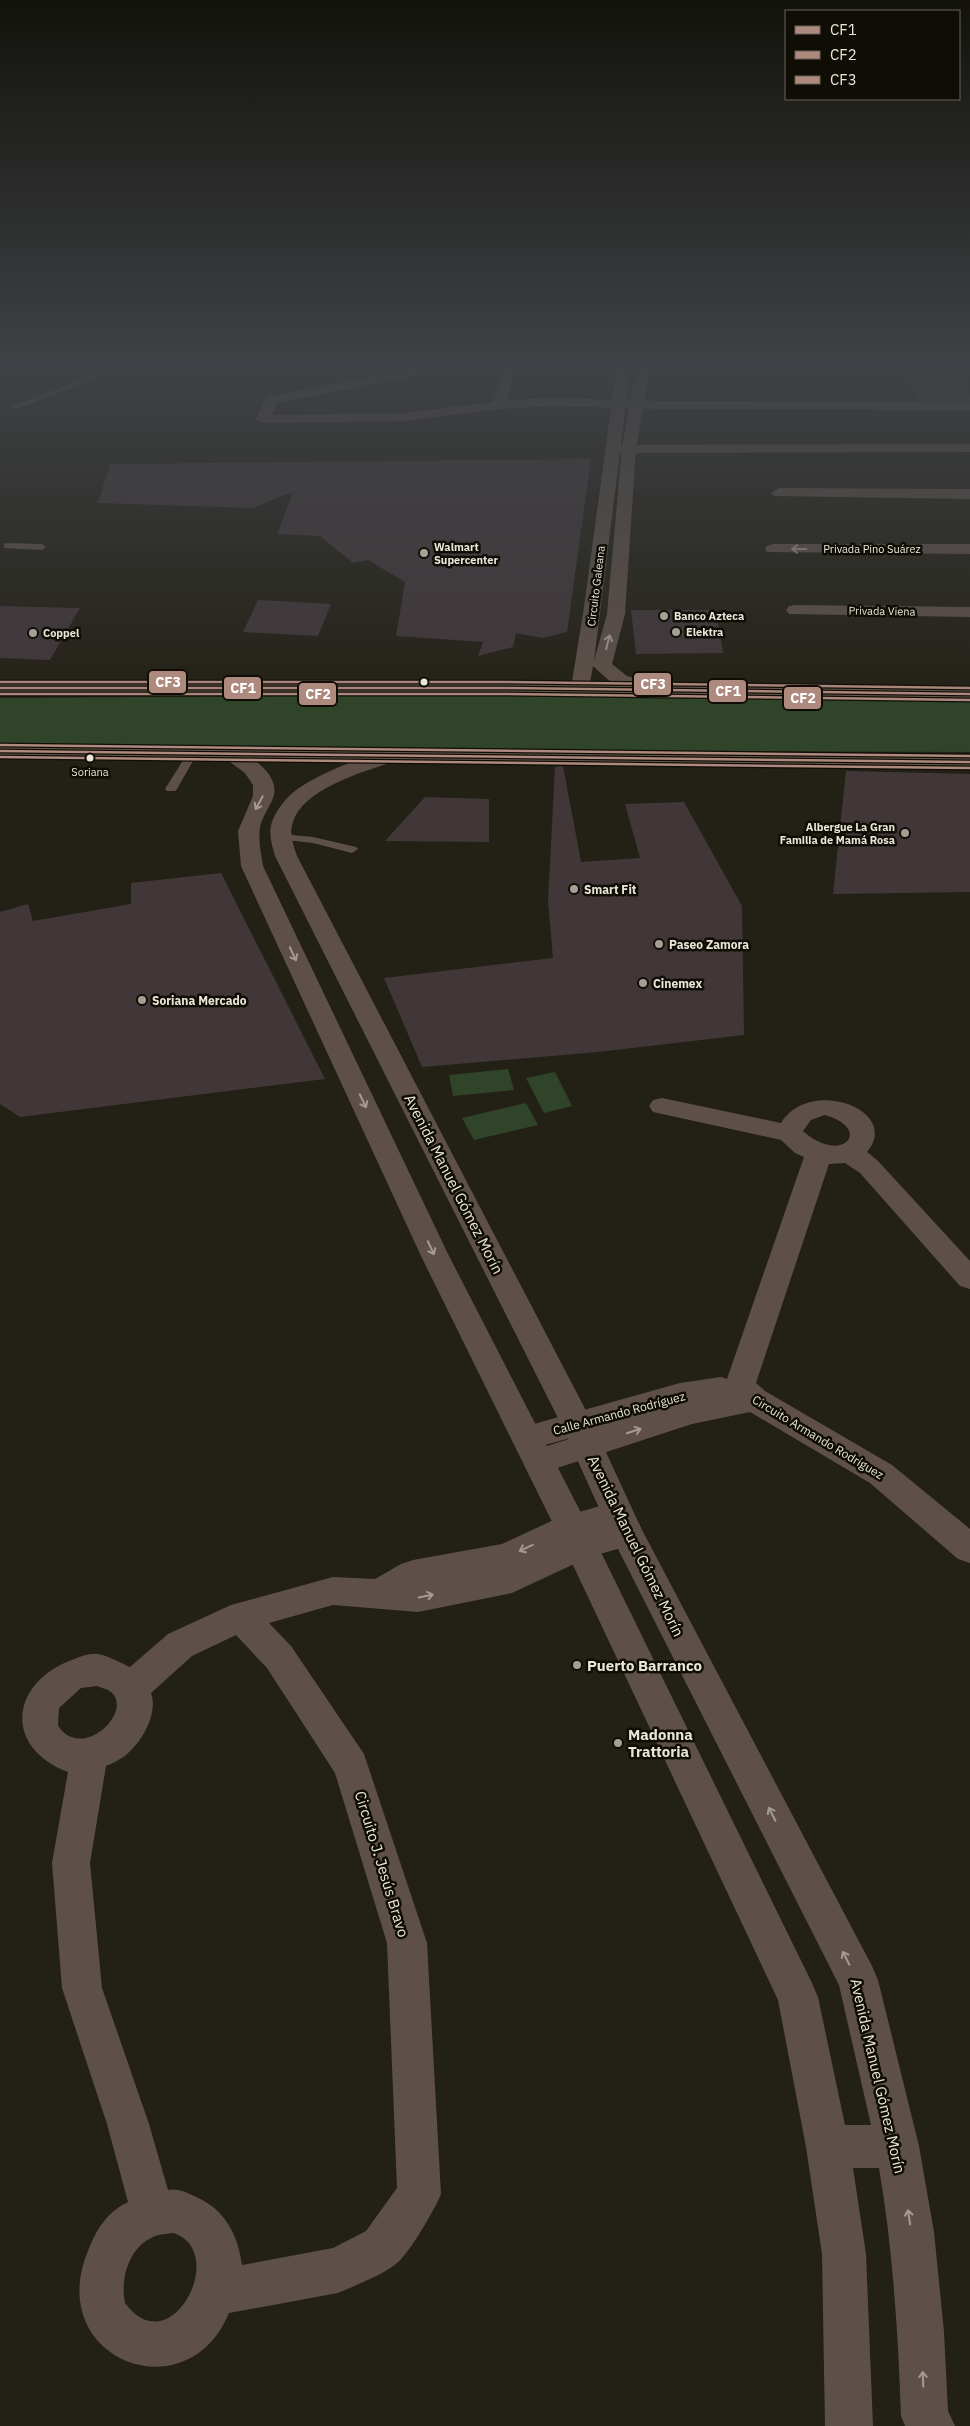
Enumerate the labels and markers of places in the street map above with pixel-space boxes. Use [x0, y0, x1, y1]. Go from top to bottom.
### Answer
place label: Walmart Supercenter [434, 540, 498, 567]
marker: Walmart Supercenter [418, 547, 430, 559]
place label: Banco Azteca [674, 609, 744, 623]
marker: Banco Azteca [658, 610, 670, 622]
place label: Elektra [686, 625, 723, 639]
place label: Coppel [43, 626, 80, 640]
marker: Elektra [670, 626, 682, 638]
marker: Coppel [27, 627, 39, 639]
unlabelled marker [419, 677, 429, 687]
marker: Soriana [85, 753, 95, 763]
place label: Soriana [71, 765, 109, 779]
place label: Albergue La Gran Familia de Mamá Rosa [780, 820, 895, 847]
marker: Albergue La Gran Familia de Mamá Rosa [899, 827, 911, 839]
place label: Smart Fit [584, 882, 637, 897]
marker: Smart Fit [568, 883, 580, 895]
place label: Paseo Zamora [669, 937, 749, 952]
marker: Paseo Zamora [653, 938, 665, 950]
place label: Cinemex [653, 976, 702, 991]
marker: Cinemex [637, 977, 649, 989]
place label: Soriana Mercado [152, 993, 247, 1008]
marker: Soriana Mercado [136, 994, 148, 1006]
place label: Puerto Barranco [587, 1656, 702, 1675]
marker: Puerto Barranco [571, 1659, 583, 1671]
place label: Madonna Trattoria [628, 1725, 693, 1761]
marker: Madonna Trattoria [612, 1737, 624, 1749]

